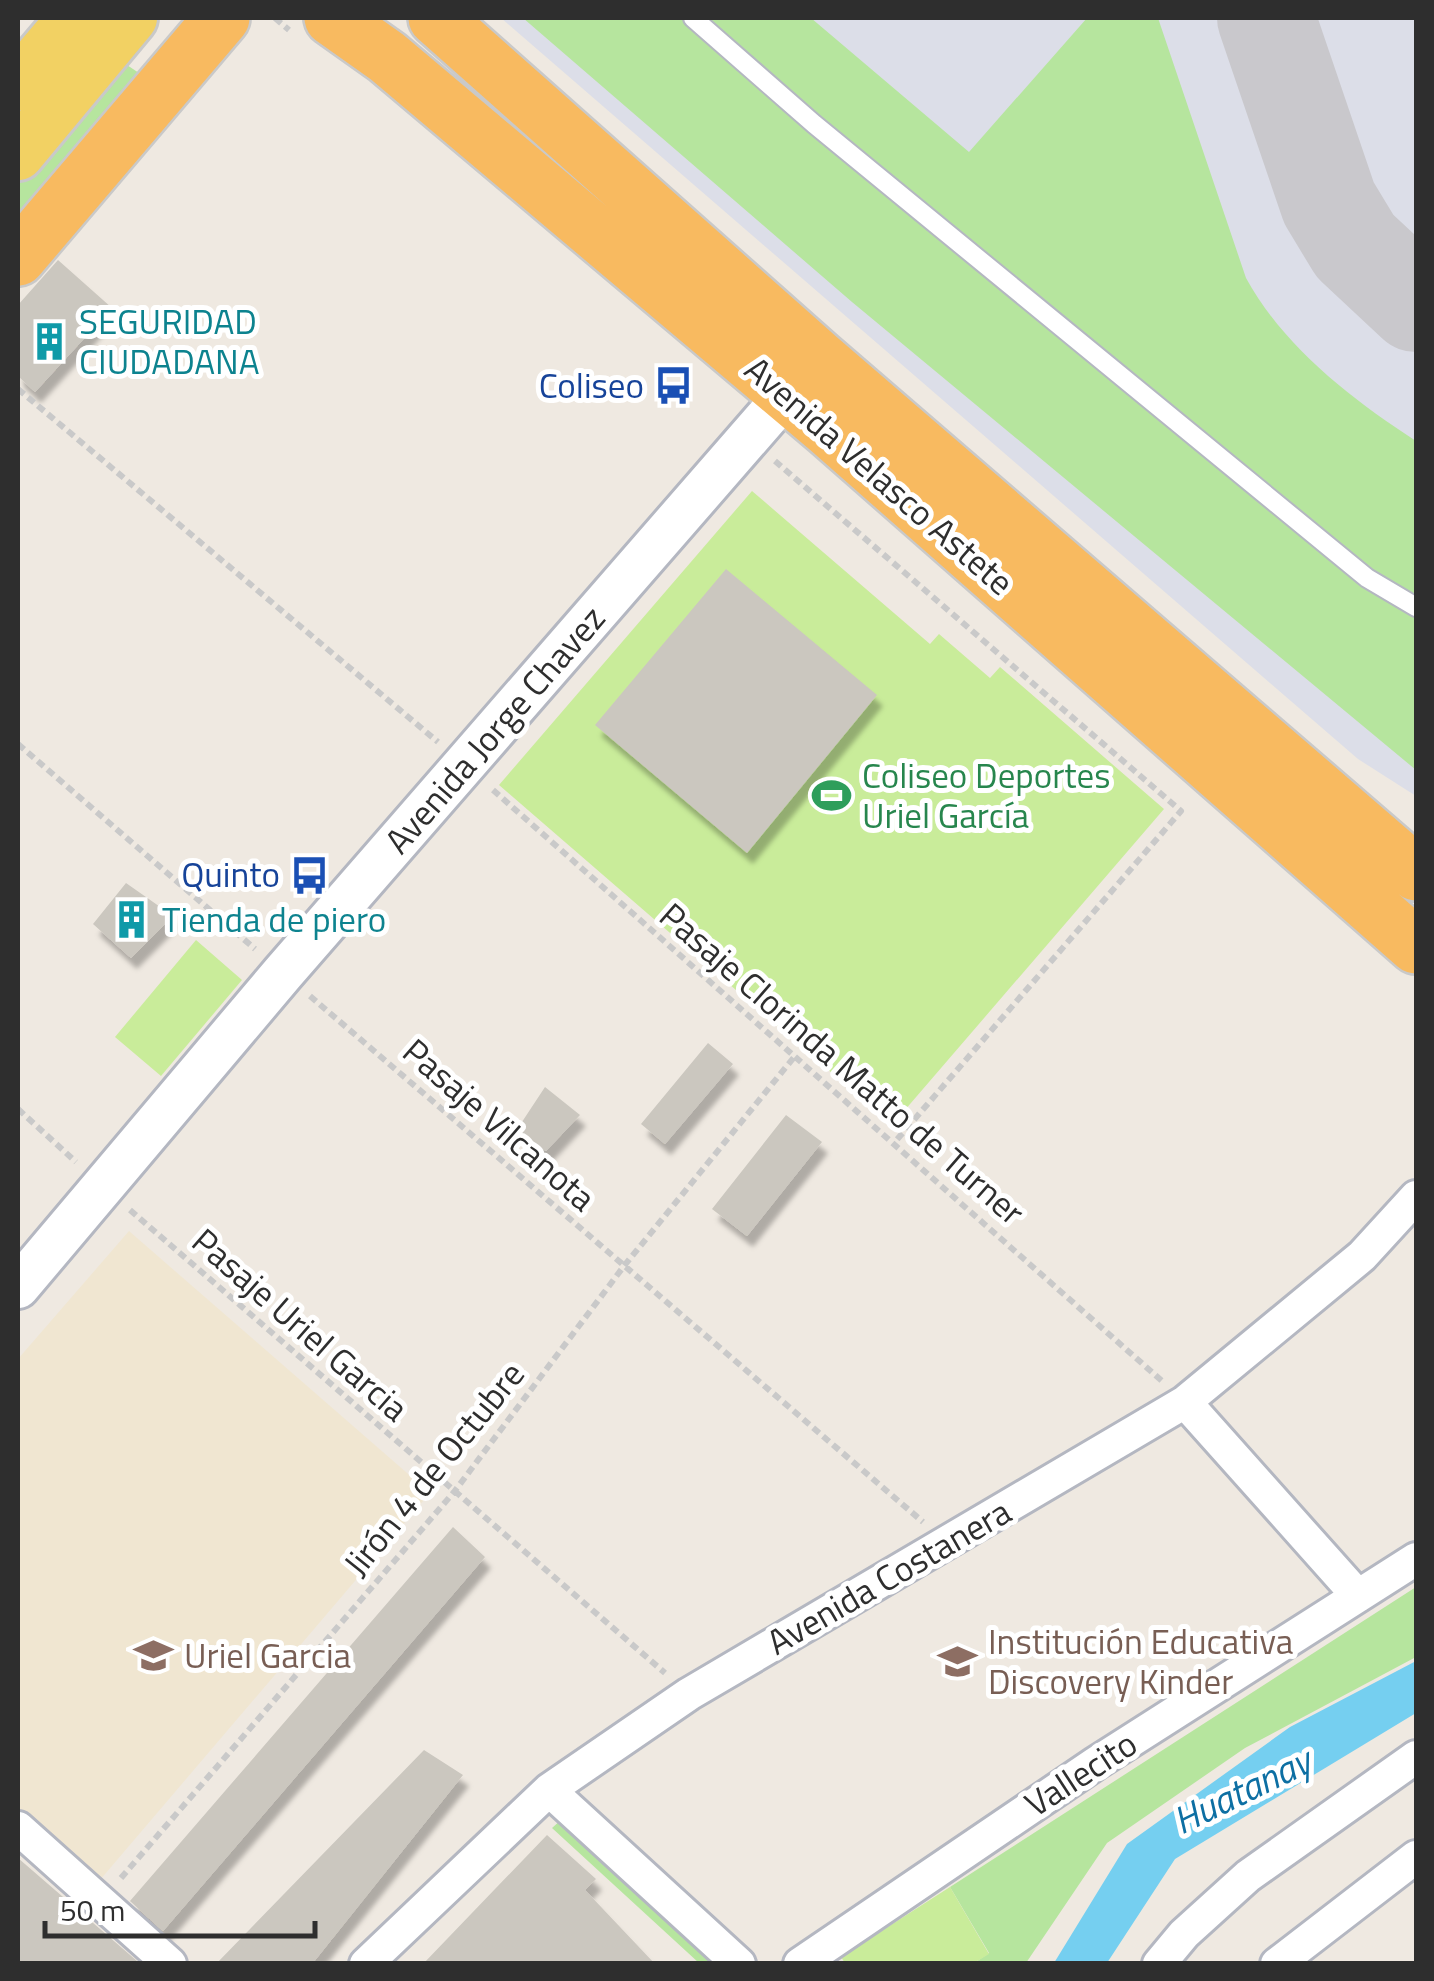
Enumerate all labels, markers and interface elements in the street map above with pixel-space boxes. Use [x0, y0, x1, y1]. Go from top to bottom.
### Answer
place label: SEGURIDAD CIUDADANA [79, 294, 260, 388]
building icon: SEGURIDAD CIUDADANA [28, 321, 70, 363]
street label: Avenida Velasco Astete [733, 343, 1026, 608]
place label: Coliseo [539, 358, 644, 412]
bus stop icon: Coliseo [653, 365, 695, 407]
street label: Avenida Jorge Chavez [371, 593, 617, 865]
place label: Coliseo Deportes Uriel García [862, 748, 1111, 842]
sports icon: Coliseo Deportes Uriel García [811, 775, 853, 817]
place label: Quinto [181, 847, 280, 901]
bus stop icon: Quinto [289, 854, 331, 896]
street label: Pasaje Clorinda Matto de Turner [648, 889, 1037, 1238]
place label: Tienda de piero [162, 892, 386, 946]
building icon: Tienda de piero [111, 899, 153, 941]
street label: Pasaje Vilcanota [391, 1025, 608, 1224]
street label: Pasaje Uriel Garcia [180, 1215, 421, 1434]
street label: Jirón 4 de Octubre [330, 1349, 537, 1587]
street label: Avenida Costanera [756, 1484, 1021, 1668]
place label: Institución Educativa Discovery Kinder [988, 1614, 1293, 1708]
place label: Uriel Garcia [184, 1628, 351, 1682]
school or university icon: Uriel Garcia [133, 1635, 175, 1677]
school or university icon: Institución Educativa Discovery Kinder [937, 1641, 979, 1683]
street label: Vallecito [1014, 1717, 1147, 1830]
water label: Huatanay [1162, 1730, 1324, 1849]
scale bar [45, 1876, 315, 1938]
text: 50 m [60, 1887, 125, 1933]

